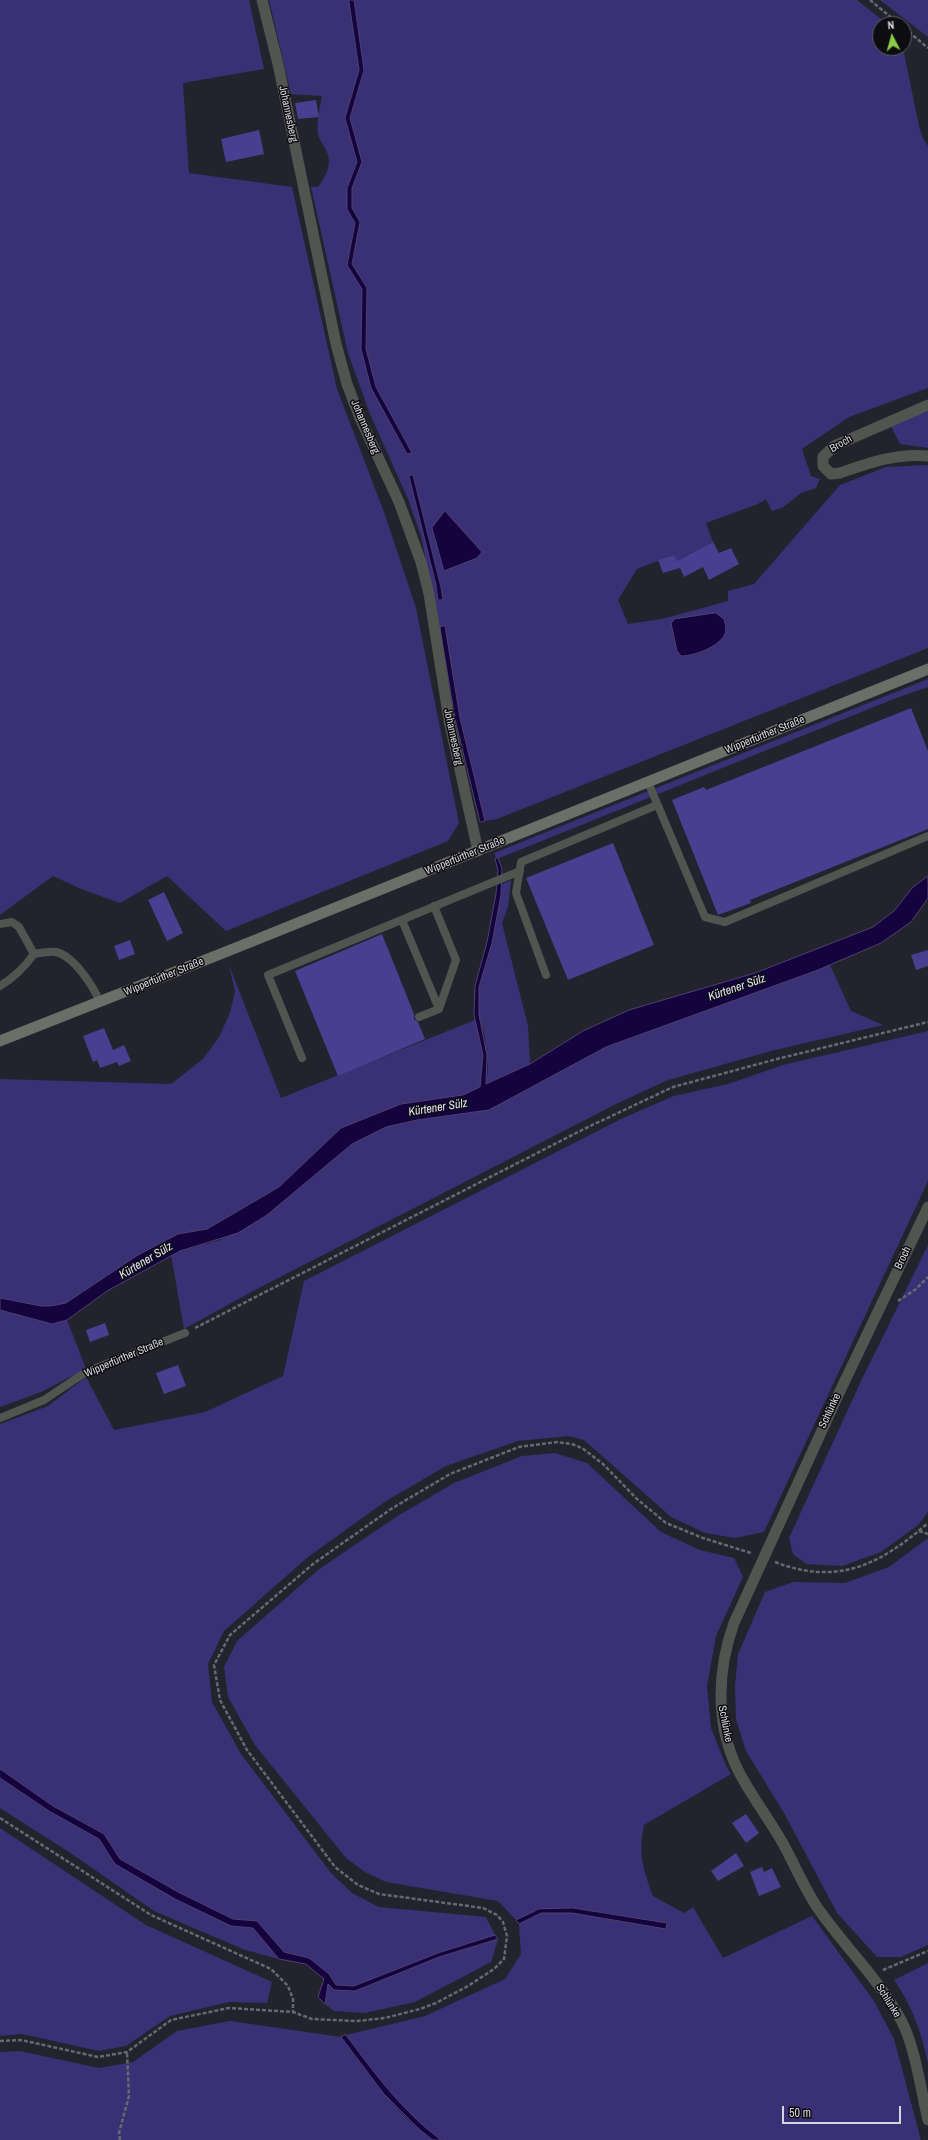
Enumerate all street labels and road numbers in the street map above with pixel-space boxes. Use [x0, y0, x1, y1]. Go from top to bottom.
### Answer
street label: Johannesberg [276, 85, 300, 143]
street label: Johannesberg [348, 398, 382, 456]
street label: Broch [827, 432, 855, 456]
street label: Johannesberg [441, 708, 465, 766]
street label: Wipperfürther Straße [723, 713, 807, 757]
street label: Wipperfürther Straße [423, 834, 507, 878]
street label: Wipperfürther Straße [122, 955, 206, 999]
street label: Broch [892, 1245, 914, 1271]
street label: Wipperfürther Straße [82, 1335, 166, 1381]
street label: Schlünke [816, 1391, 844, 1431]
street label: Schlünke [715, 1705, 735, 1743]
street label: Schlünke [873, 1982, 903, 2020]

